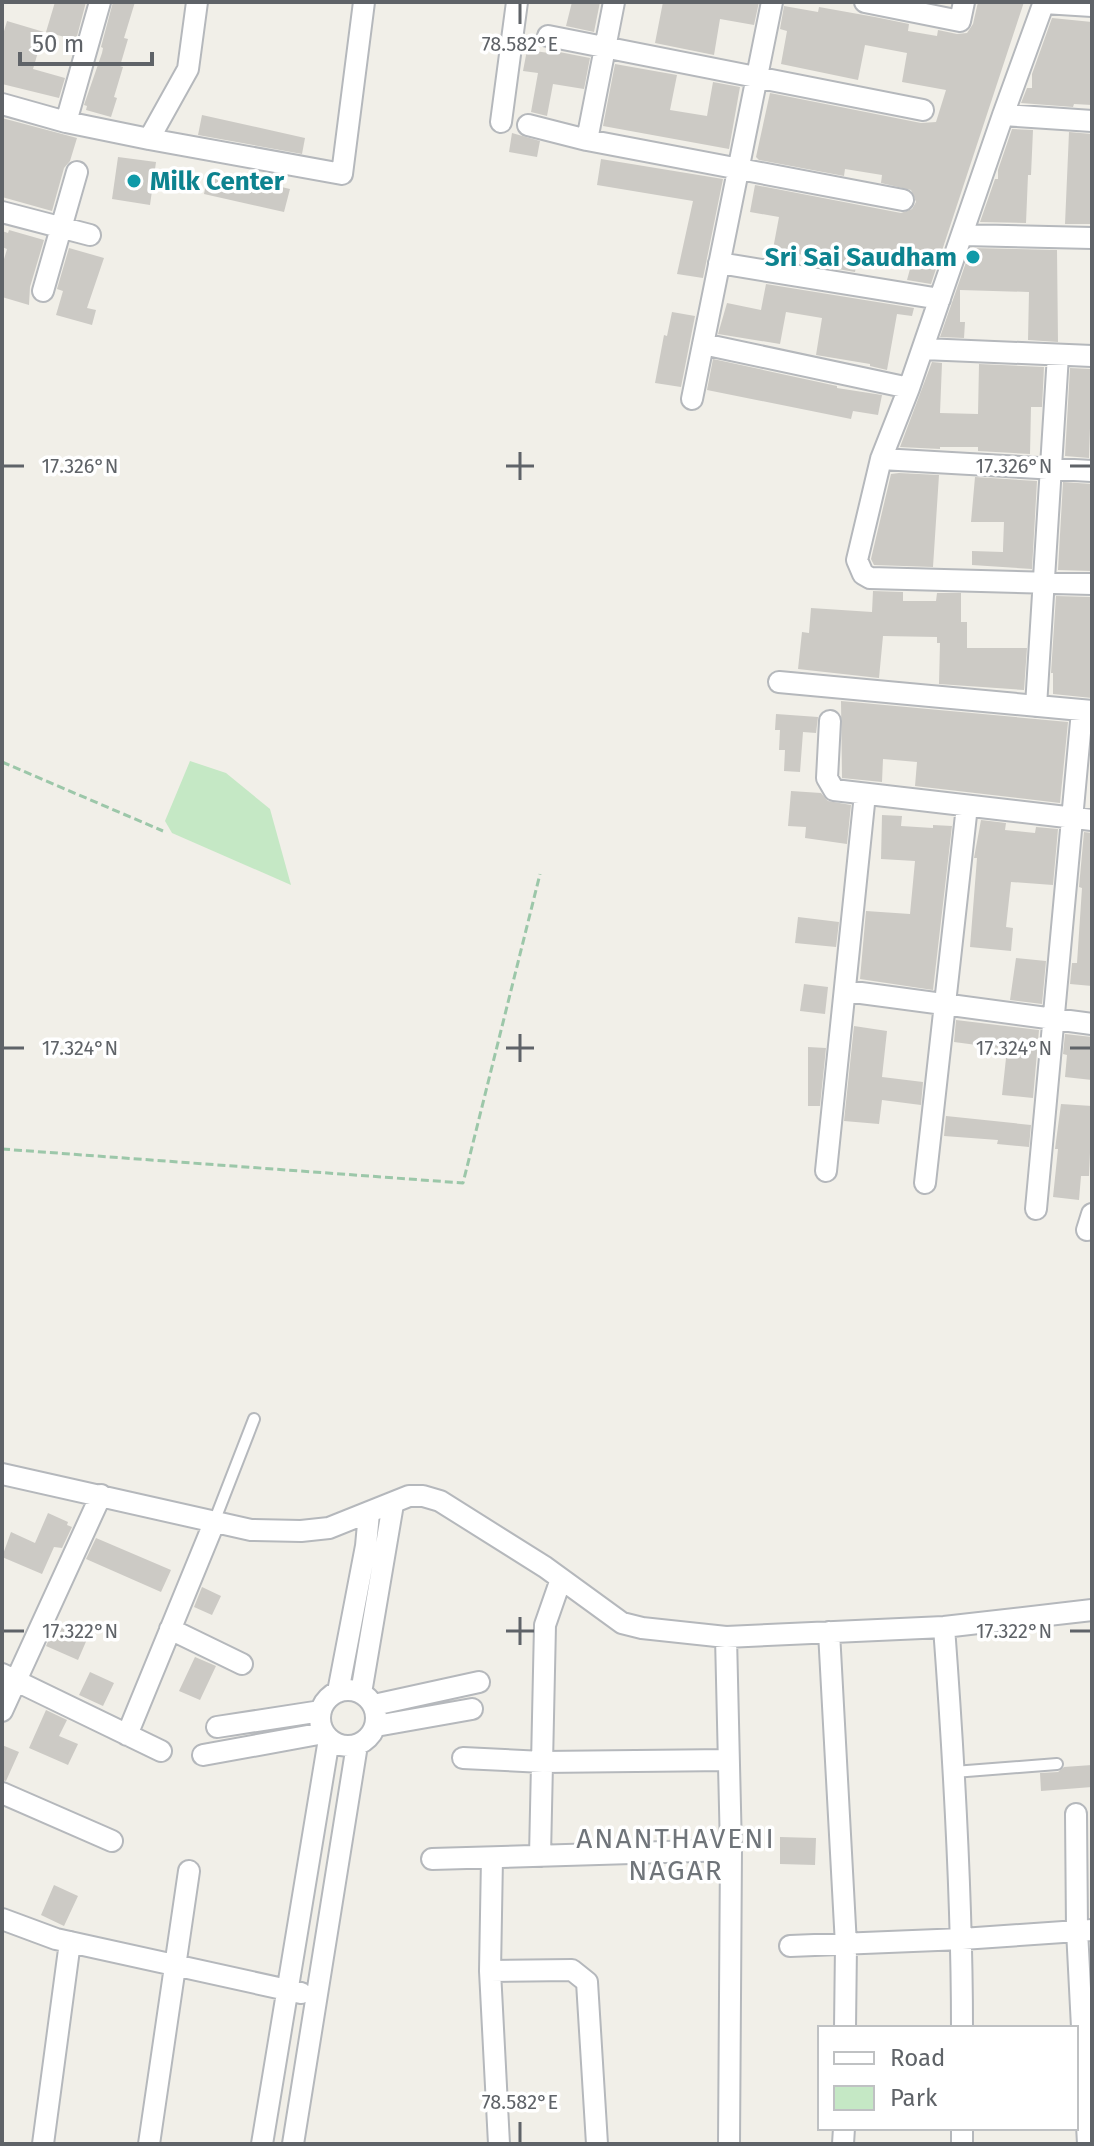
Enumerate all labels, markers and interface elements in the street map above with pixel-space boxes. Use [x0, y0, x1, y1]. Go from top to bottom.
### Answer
scale bar [20, 16, 152, 66]
text: 50 m [32, 30, 84, 58]
text: 78.582°E [482, 32, 558, 56]
place label: Milk Center [150, 166, 285, 197]
marker: Milk Center [125, 172, 143, 190]
place label: Sri Sai Saudham [765, 242, 957, 273]
marker: Sri Sai Saudham [964, 248, 982, 266]
text: 17.326°N [42, 454, 118, 478]
text: 17.326°N [976, 454, 1052, 478]
text: 17.324°N [42, 1036, 118, 1060]
text: 17.324°N [976, 1036, 1052, 1060]
text: 17.322°N [42, 1619, 118, 1643]
text: 17.322°N [976, 1619, 1052, 1643]
district label: ANANTHAVENI NAGAR [576, 1822, 776, 1887]
legend [818, 2026, 1078, 2130]
text: Road [890, 2044, 945, 2072]
text: Park [890, 2084, 938, 2112]
text: 78.582°E [482, 2090, 558, 2114]

